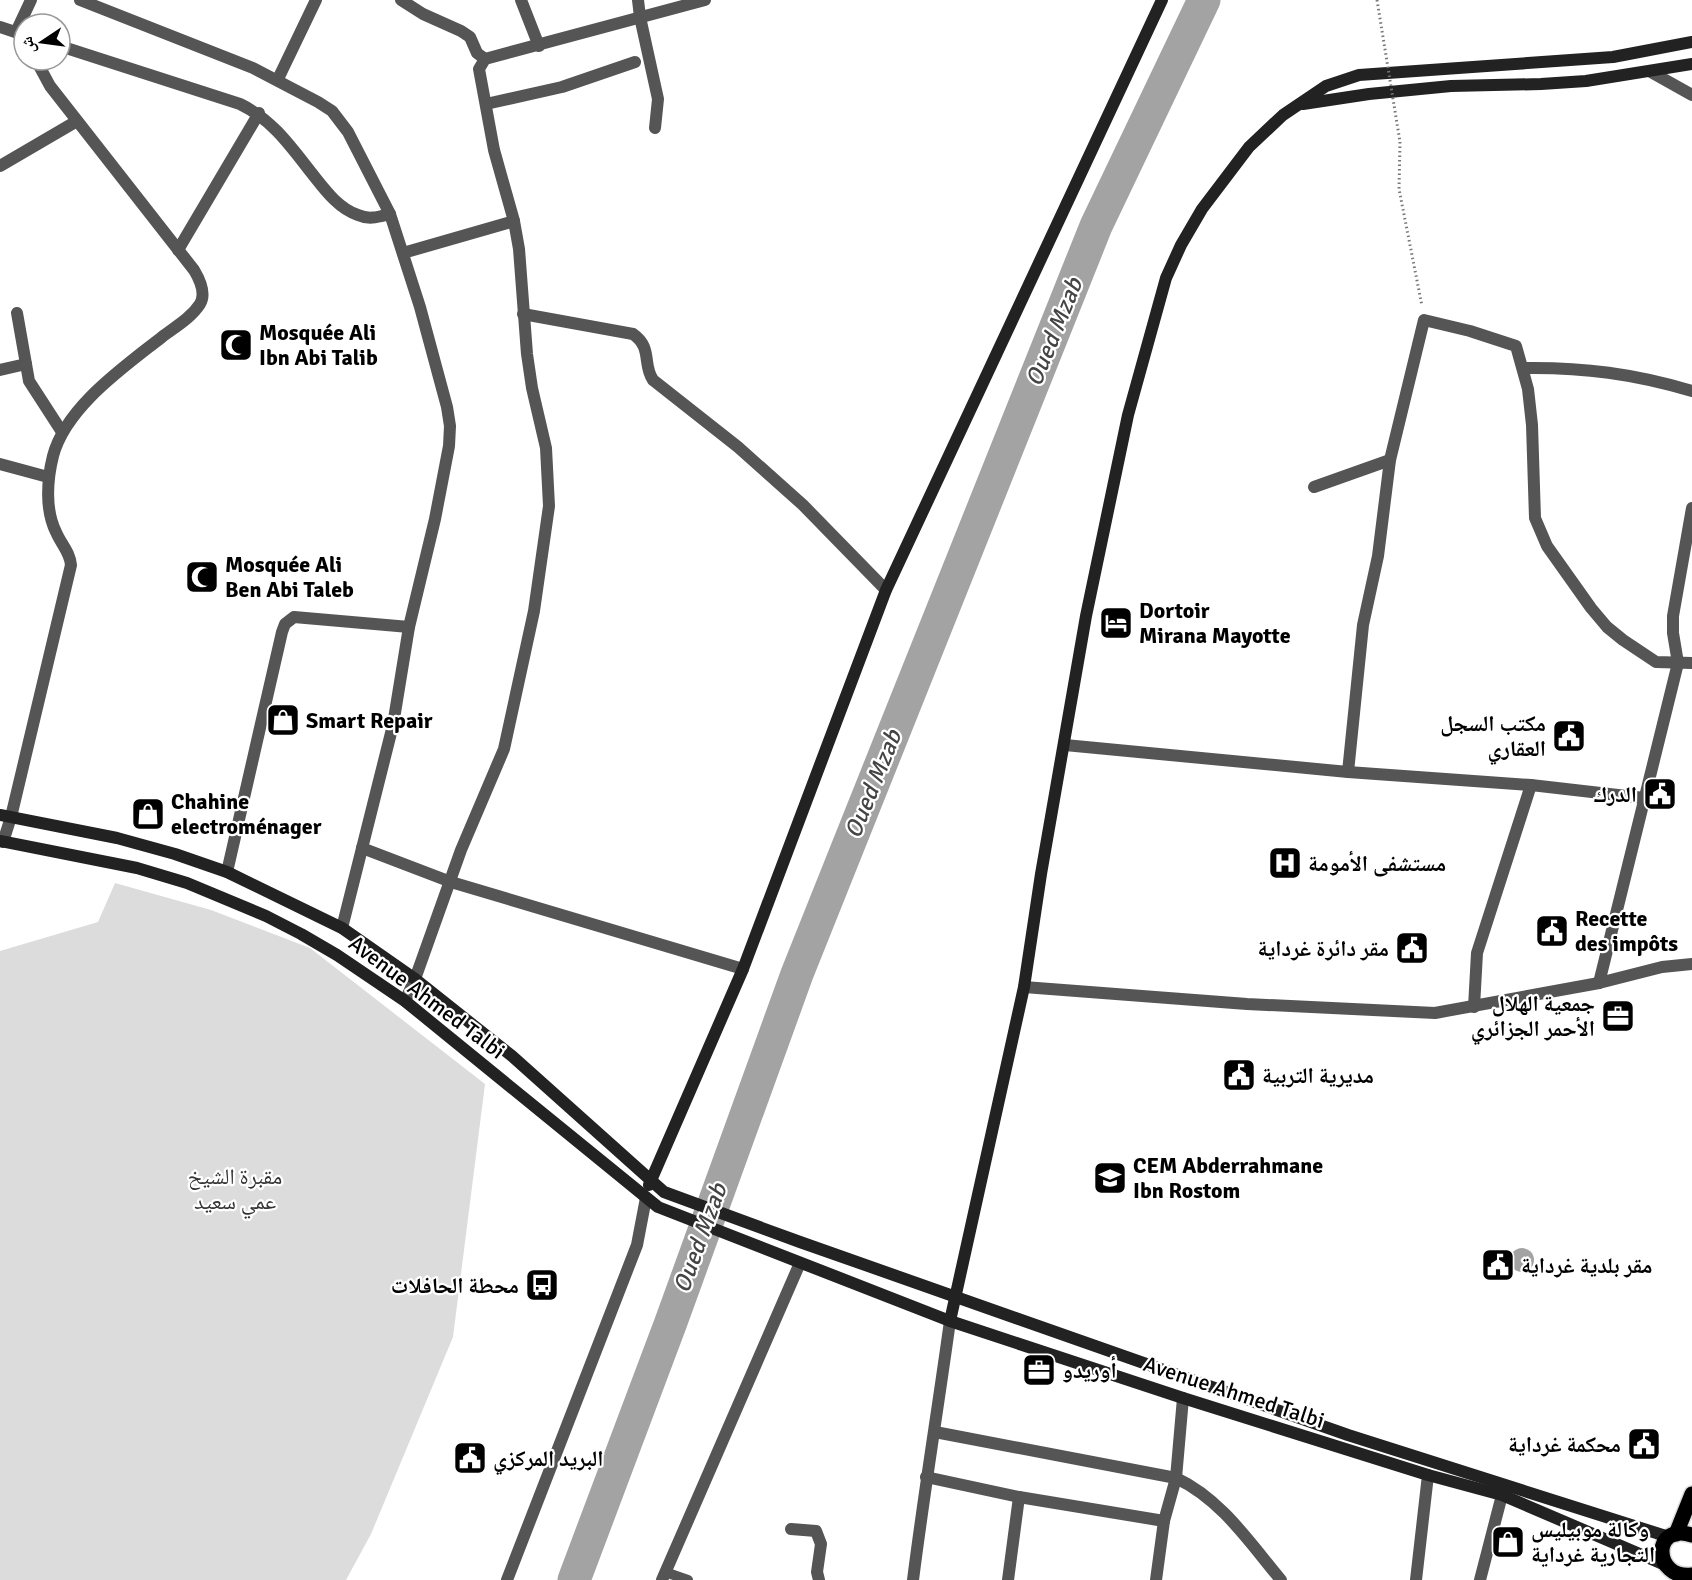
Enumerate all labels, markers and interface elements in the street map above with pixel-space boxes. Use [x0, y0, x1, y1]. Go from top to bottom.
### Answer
north arrow [12, 12, 72, 72]
text: ش [17, 35, 40, 56]
water label: Oued Mzab [1019, 272, 1090, 390]
place label: Mosquée Ali Ibn Abi Talib [259, 319, 378, 371]
mosque icon: Mosquée Ali Ibn Abi Talib [218, 327, 254, 363]
place label: Mosquée Ali Ben Abi Taleb [225, 551, 354, 603]
mosque icon: Mosquée Ali Ben Abi Taleb [184, 559, 220, 595]
place label: Dortoir Mirana Mayotte [1139, 597, 1291, 649]
hotel icon: Dortoir Mirana Mayotte [1098, 605, 1134, 641]
shop icon: Smart Repair [265, 702, 301, 738]
place label: Smart Repair [306, 707, 433, 734]
place label: مكتب السجل العقاري [1440, 710, 1546, 765]
public building icon: مكتب السجل العقاري [1551, 718, 1587, 754]
water label: Oued Mzab [838, 724, 909, 842]
public building icon: الدرك [1642, 776, 1678, 812]
place label: الدرك [1593, 781, 1637, 808]
place label: Chahine electroménager [171, 788, 322, 840]
shop icon: Chahine electroménager [130, 796, 166, 832]
hospital icon: مستشفى الأمومة [1267, 845, 1303, 881]
place label: مستشفى الأمومة [1308, 850, 1446, 877]
place label: Recette des impôts [1575, 905, 1678, 957]
public building icon: Recette des impôts [1534, 913, 1570, 949]
street label: Avenue Ahmed Talbi [344, 929, 510, 1065]
public building icon: مقر دائرة غرداية [1394, 930, 1430, 966]
place label: مقر دائرة غرداية [1258, 935, 1389, 962]
place label: جمعية الهلال الأحمر الجزائري [1471, 990, 1595, 1045]
office icon: جمعية الهلال الأحمر الجزائري [1600, 998, 1636, 1034]
public building icon: مديرية التربية [1221, 1057, 1257, 1093]
place label: مديرية التربية [1262, 1062, 1374, 1089]
place label: CEM Abderrahmane Ibn Rostom [1133, 1152, 1323, 1204]
school or university icon: CEM Abderrahmane Ibn Rostom [1092, 1160, 1128, 1196]
park label: مقبرة الشيخ عمي سعيد [188, 1163, 282, 1218]
water label: Oued Mzab [666, 1178, 734, 1297]
public building icon: مقر بلدية غرداية [1480, 1247, 1516, 1283]
place label: مقر بلدية غرداية [1521, 1252, 1652, 1279]
bus stop icon: محطة الحافلات [524, 1267, 560, 1303]
place label: محطة الحافلات [391, 1272, 519, 1299]
street label: Avenue Ahmed Talbi [1140, 1350, 1328, 1434]
office icon: أوريدو [1021, 1352, 1057, 1388]
place label: أوريدو [1062, 1355, 1117, 1384]
public building icon: محكمة غرداية [1626, 1426, 1662, 1462]
place label: محكمة غرداية [1508, 1431, 1621, 1458]
public building icon: البريد المركزي [452, 1440, 488, 1476]
place label: البريد المركزي [493, 1445, 603, 1475]
place label: وكالة موبيليس التجارية غرداية [1531, 1516, 1655, 1568]
shop icon: وكالة موبيليس التجارية غرداية [1490, 1524, 1526, 1560]

